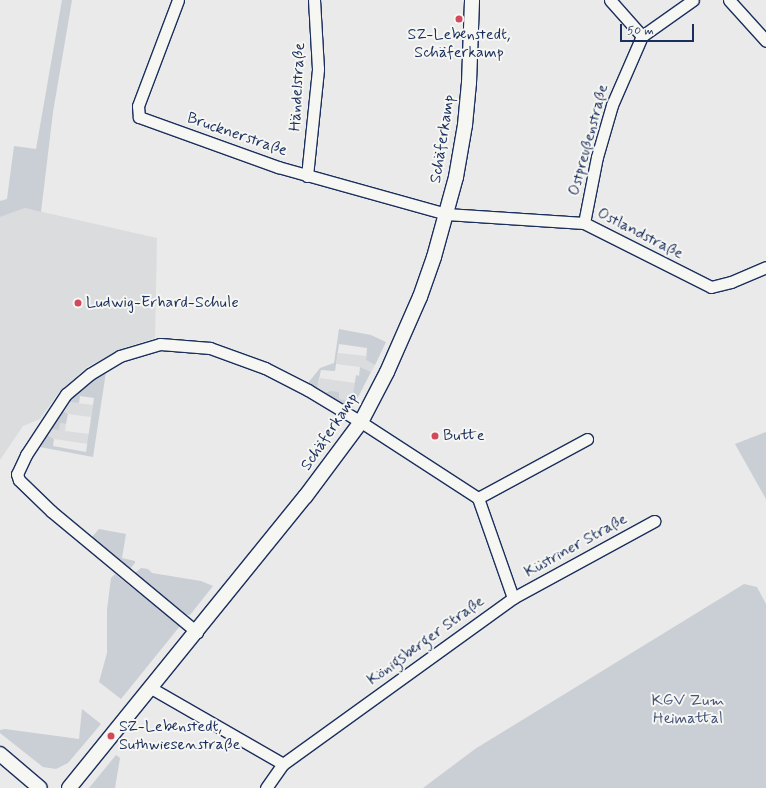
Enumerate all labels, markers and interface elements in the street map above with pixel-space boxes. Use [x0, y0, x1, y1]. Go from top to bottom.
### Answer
marker: SZ-Lebenstedt, Schäferkamp [454, 14, 464, 24]
scale bar [622, 16, 696, 42]
text: 50 m [627, 23, 654, 39]
place label: SZ-Lebenstedt, Schäferkamp [408, 25, 510, 63]
street label: Händelstraße [286, 42, 310, 132]
street label: Ostpreußenstraße [565, 82, 613, 198]
street label: Schäferkamp [427, 93, 459, 185]
street label: Brucknerstraße [184, 109, 290, 161]
street label: Ostlandstraße [594, 204, 686, 264]
place label: Ludwig-Erhard-Schule [86, 293, 239, 313]
marker: Ludwig-Erhard-Schule [73, 298, 83, 308]
street label: Schäferkamp [297, 390, 363, 474]
place label: Butte [443, 426, 485, 446]
marker: Butte [430, 431, 440, 441]
street label: Küstriner Straße [521, 510, 631, 582]
street label: Königsberger Straße [364, 592, 488, 690]
park label: KGV Zum Heimattal [651, 691, 725, 729]
place label: SZ-Lebenstedt, Suthwiesenstraße [119, 717, 240, 755]
marker: SZ-Lebenstedt, Suthwiesenstraße [106, 731, 116, 741]

